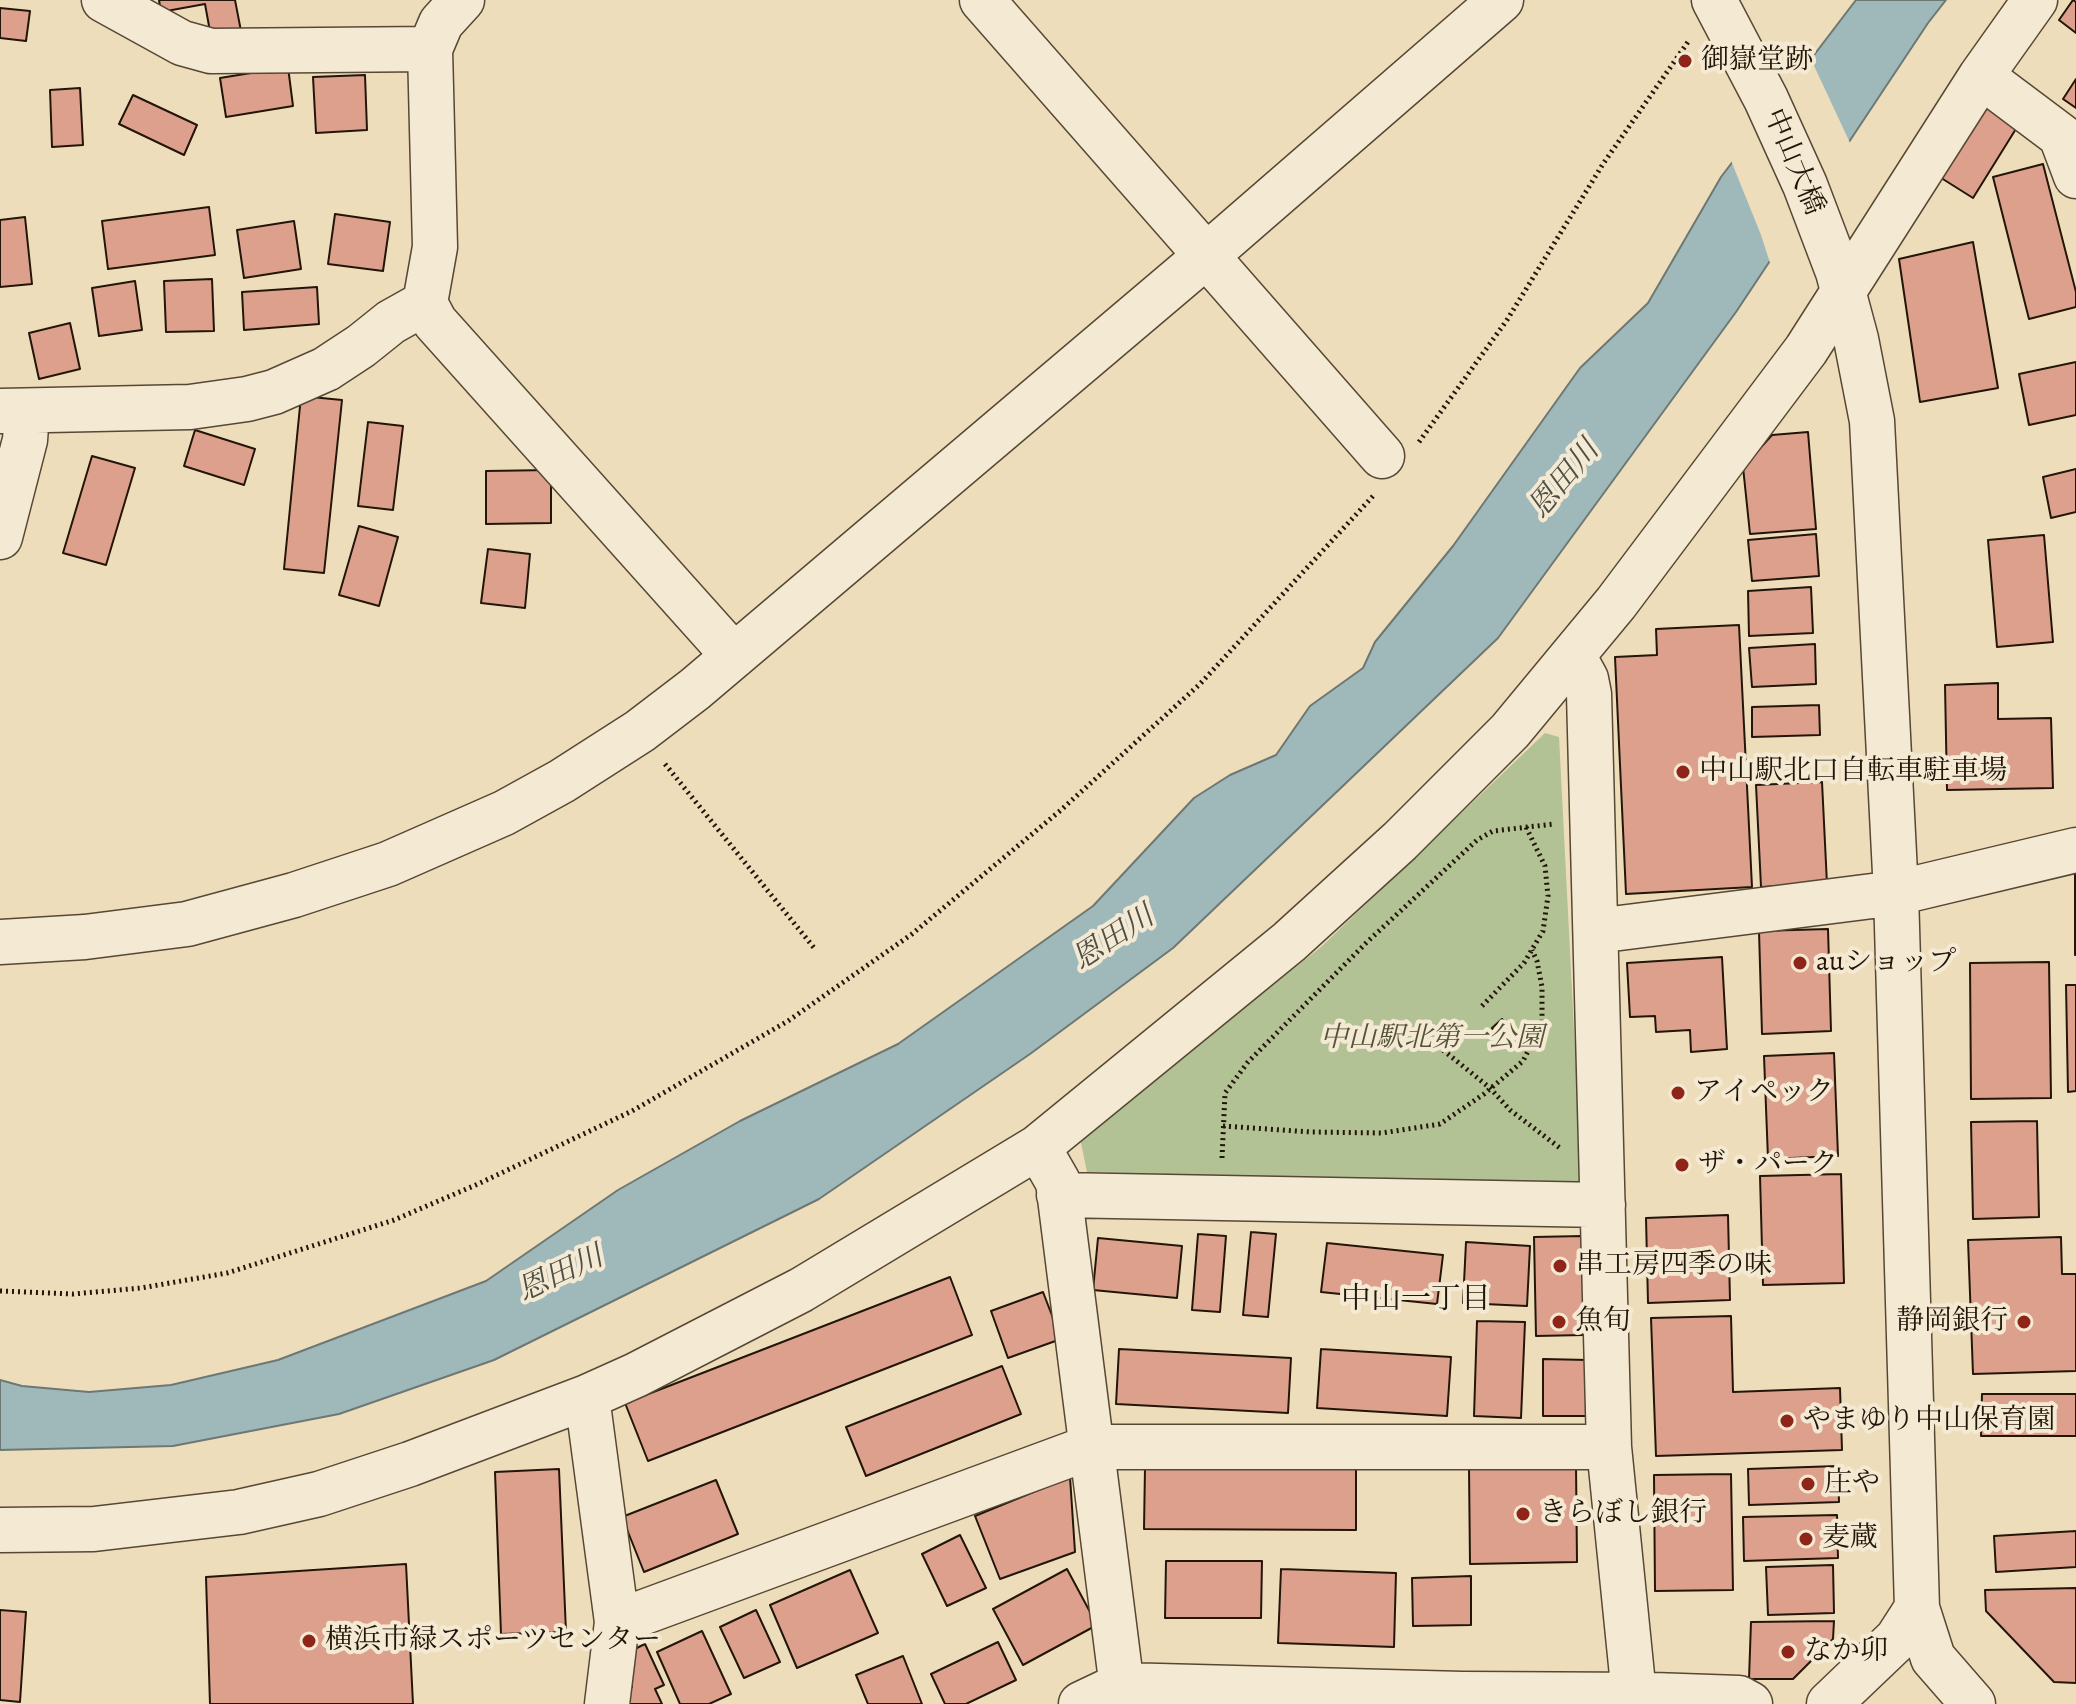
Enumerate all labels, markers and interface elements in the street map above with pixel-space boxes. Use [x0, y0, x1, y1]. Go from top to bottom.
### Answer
place label: 御嶽堂跡 [1701, 44, 1813, 78]
marker: 御嶽堂跡 [1676, 52, 1694, 70]
street label: 中山大橋 [1756, 104, 1830, 220]
water label: 恩田川 [1522, 434, 1608, 526]
place label: 中山駅北口自転車駐車場 [1699, 755, 2007, 789]
marker: 中山駅北口自転車駐車場 [1674, 763, 1692, 781]
water label: 恩田川 [1066, 899, 1162, 979]
place label: auショップ [1816, 946, 1956, 980]
marker: auショップ [1791, 954, 1809, 972]
park label: 中山駅北第一公園 [1320, 1022, 1544, 1056]
place label: アイペック [1694, 1076, 1834, 1110]
marker: アイペック [1669, 1084, 1687, 1102]
place label: ザ・パーク [1698, 1148, 1838, 1182]
marker: ザ・パーク [1673, 1156, 1691, 1174]
water label: 恩田川 [513, 1240, 609, 1310]
place label: 串工房四季の味 [1576, 1249, 1772, 1283]
marker: 串工房四季の味 [1551, 1257, 1569, 1275]
district label: 中山一丁目 [1341, 1283, 1491, 1319]
place label: 魚旬 [1575, 1305, 1631, 1339]
place label: 静岡銀行 [1896, 1305, 2008, 1339]
marker: 魚旬 [1550, 1313, 1568, 1331]
marker: 静岡銀行 [2015, 1313, 2033, 1331]
place label: やまゆり中山保育園 [1803, 1404, 2055, 1438]
marker: やまゆり中山保育園 [1778, 1412, 1796, 1430]
place label: 庄や [1824, 1467, 1880, 1501]
marker: 庄や [1799, 1475, 1817, 1493]
place label: きらぼし銀行 [1539, 1497, 1707, 1531]
marker: きらぼし銀行 [1514, 1505, 1532, 1523]
place label: 麦蔵 [1822, 1522, 1878, 1556]
marker: 麦蔵 [1797, 1530, 1815, 1548]
place label: 横浜市緑スポーツセンター [325, 1624, 661, 1658]
marker: 横浜市緑スポーツセンター [300, 1632, 318, 1650]
place label: なか卯 [1804, 1635, 1888, 1669]
marker: なか卯 [1779, 1643, 1797, 1661]

